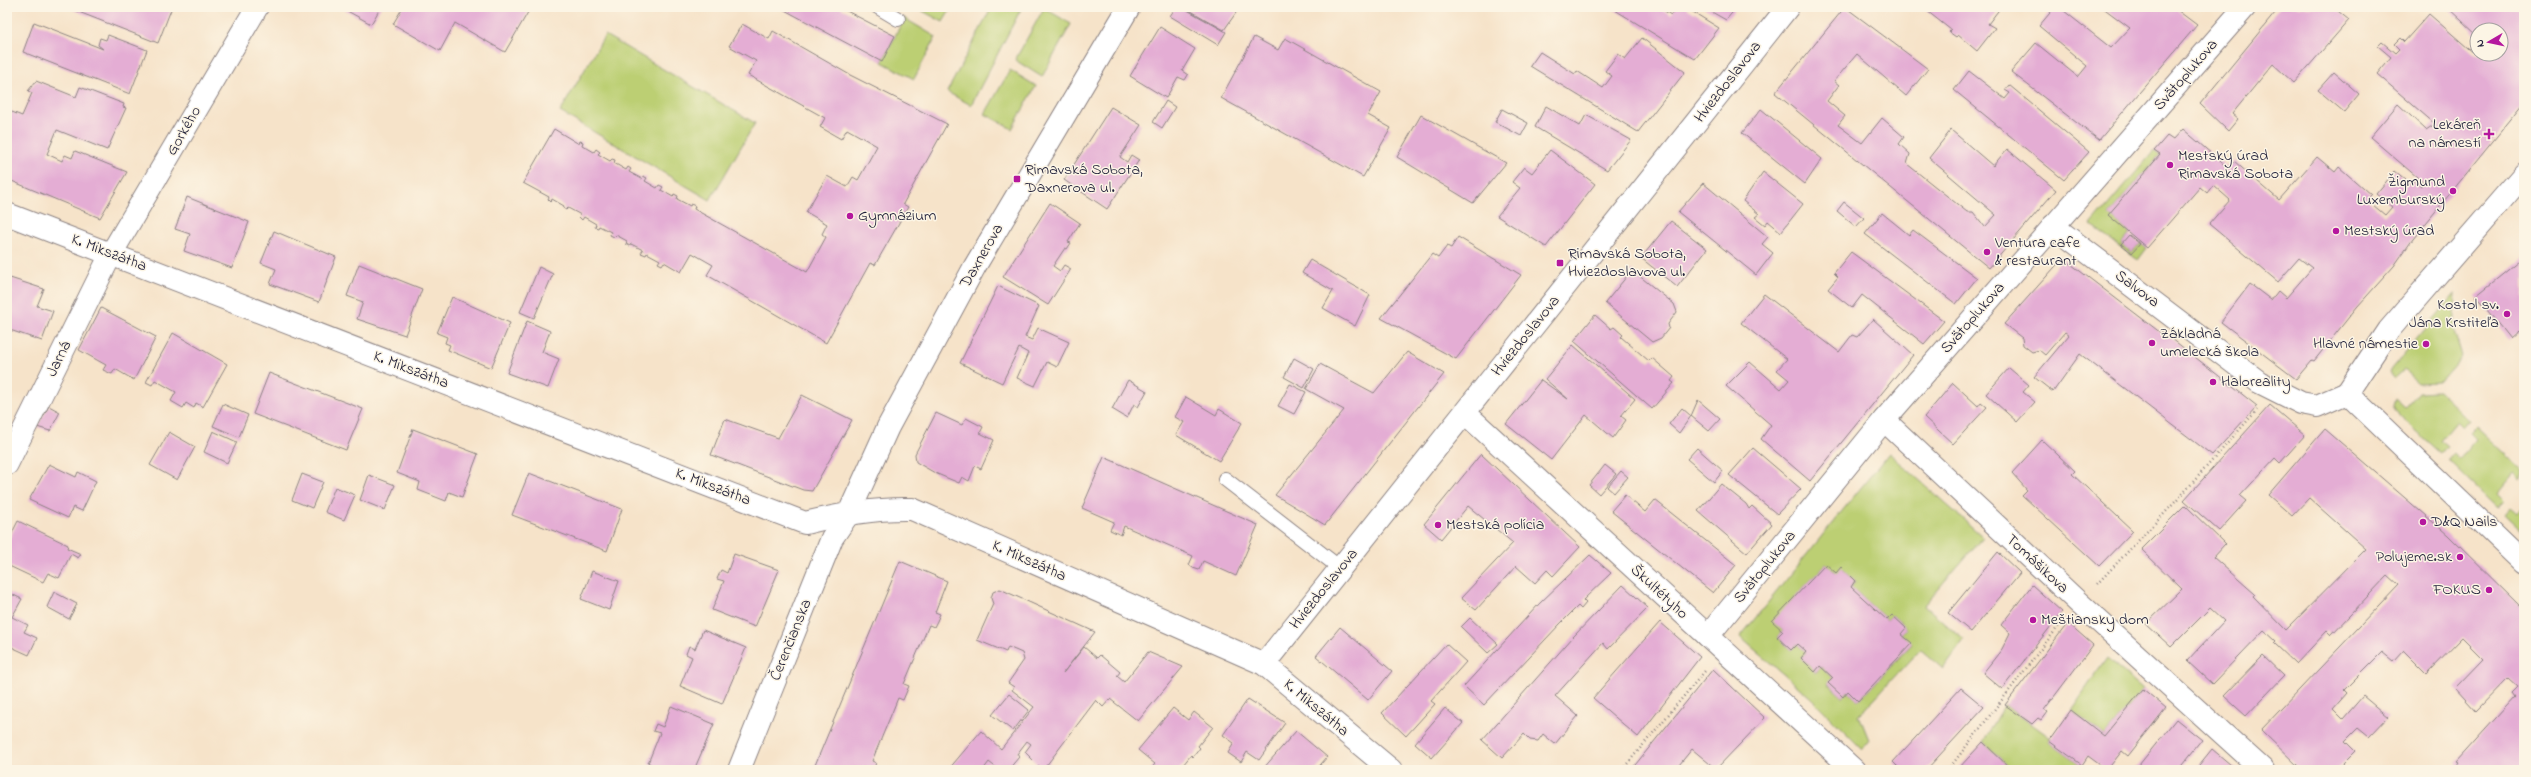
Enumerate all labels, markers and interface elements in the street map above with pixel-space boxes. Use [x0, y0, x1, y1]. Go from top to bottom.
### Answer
north arrow [2469, 22, 2509, 62]
street label: Svätoplukova [2148, 34, 2224, 116]
street label: Hviezdoslavova [1688, 36, 1768, 128]
text: N [2472, 38, 2489, 48]
street label: Gorkého [160, 102, 208, 160]
place label: Lekáreň na námestí [2409, 113, 2481, 155]
marker: Lekáreň na námestí [2484, 129, 2494, 139]
place label: Mestský úrad Rimavská Sobota [2178, 144, 2293, 186]
place label: Rimavská Sobota, Daxnerova ul. [1024, 158, 1143, 200]
marker: Mestský úrad Rimavská Sobota [2165, 160, 2175, 170]
place label: Žigmund Luxemburský [2357, 170, 2445, 212]
marker: Rimavská Sobota, Daxnerova ul. [1012, 174, 1022, 184]
marker: Žigmund Luxemburský [2448, 186, 2458, 196]
place label: Gymnázium [858, 204, 936, 228]
marker: Gymnázium [845, 211, 855, 221]
street label: Daxnerova [953, 219, 1010, 293]
place label: Mestský úrad [2344, 219, 2434, 243]
marker: Mestský úrad [2331, 226, 2341, 236]
street label: K. Mikszátha [68, 228, 150, 278]
place label: Ventura cafe & restaurant [1994, 231, 2081, 273]
place label: Rimavská Sobota, Hviezdoslavova ul. [1568, 242, 1686, 284]
marker: Ventura cafe & restaurant [1982, 247, 1992, 257]
marker: Rimavská Sobota, Hviezdoslavova ul. [1555, 258, 1565, 268]
street label: Salvova [2109, 264, 2165, 314]
street label: Svätoplukova [1935, 277, 2011, 359]
street label: Hviezdoslavova [1486, 290, 1566, 382]
place label: Kostol sv. Jána Krstiteľa [2409, 293, 2499, 335]
marker: Kostol sv. Jána Krstiteľa [2502, 309, 2512, 319]
place label: Základná umelecká škola [2160, 322, 2259, 364]
place label: Hlavné námestie [2313, 332, 2419, 356]
street label: Jarná [40, 337, 78, 381]
marker: Základná umelecká škola [2147, 338, 2157, 348]
marker: Hlavné námestie [2421, 339, 2431, 349]
street label: K. Mikszátha [370, 345, 452, 395]
place label: Haloreality [2221, 370, 2291, 394]
marker: Haloreality [2208, 377, 2218, 387]
street label: K. Mikszátha [672, 462, 754, 512]
place label: D&Q Nails [2430, 510, 2498, 534]
place label: Mestská polícia [1446, 513, 1544, 537]
marker: D&Q Nails [2418, 517, 2428, 527]
marker: Mestská polícia [1433, 520, 1443, 530]
street label: Svätoplukova [1728, 525, 1802, 609]
street label: Tomášikova [2000, 528, 2074, 600]
street label: K. Mikszátha [988, 534, 1070, 588]
street label: Hviezdoslavova [1284, 543, 1364, 635]
place label: Polujeme.sk [2376, 545, 2453, 569]
marker: Polujeme.sk [2455, 552, 2465, 562]
street label: Škultétyho [1625, 559, 1693, 625]
place label: FOKUS [2432, 578, 2481, 602]
marker: FOKUS [2484, 585, 2494, 595]
street label: Čerenčianska [764, 596, 818, 684]
place label: Meštiansky dom [2041, 608, 2149, 632]
marker: Meštiansky dom [2028, 615, 2038, 625]
street label: K. Mikszátha [1278, 673, 1354, 743]

